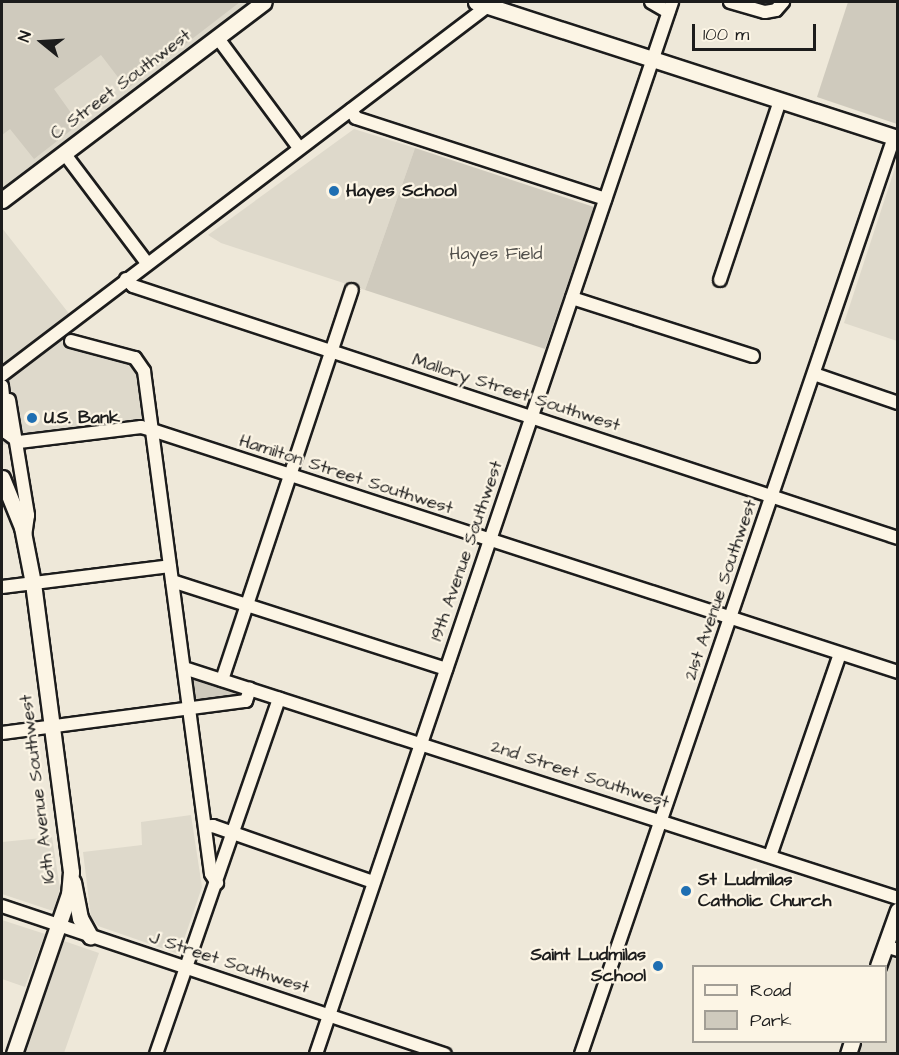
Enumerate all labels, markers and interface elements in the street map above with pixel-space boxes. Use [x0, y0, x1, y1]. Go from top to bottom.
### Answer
north arrow [12, 12, 72, 72]
scale bar [695, 12, 820, 50]
text: 100 m [703, 22, 749, 47]
street label: C Street Southwest [46, 25, 196, 145]
text: N [13, 28, 37, 45]
place label: Hayes School [346, 180, 457, 202]
marker: Hayes School [327, 184, 341, 198]
park label: Hayes Field [450, 243, 542, 265]
street label: Mallory Street Southwest [409, 349, 623, 437]
place label: U.S. Bank [44, 407, 120, 429]
marker: U.S. Bank [25, 411, 39, 425]
street label: Hamilton Street Southwest [236, 430, 456, 520]
street label: 19th Avenue Southwest [426, 458, 508, 644]
street label: 21st Avenue Southwest [680, 497, 762, 683]
street label: 16th Avenue Southwest [16, 693, 60, 885]
street label: 2nd Street Southwest [488, 736, 672, 814]
place label: St Ludmilas Catholic Church [698, 870, 831, 912]
marker: St Ludmilas Catholic Church [679, 884, 693, 898]
street label: J Street Southwest [146, 927, 312, 999]
place label: Saint Ludmilas School [530, 945, 646, 988]
marker: Saint Ludmilas School [651, 959, 665, 973]
legend [692, 965, 887, 1043]
text: Road [750, 978, 791, 1003]
text: Park [750, 1008, 792, 1033]

